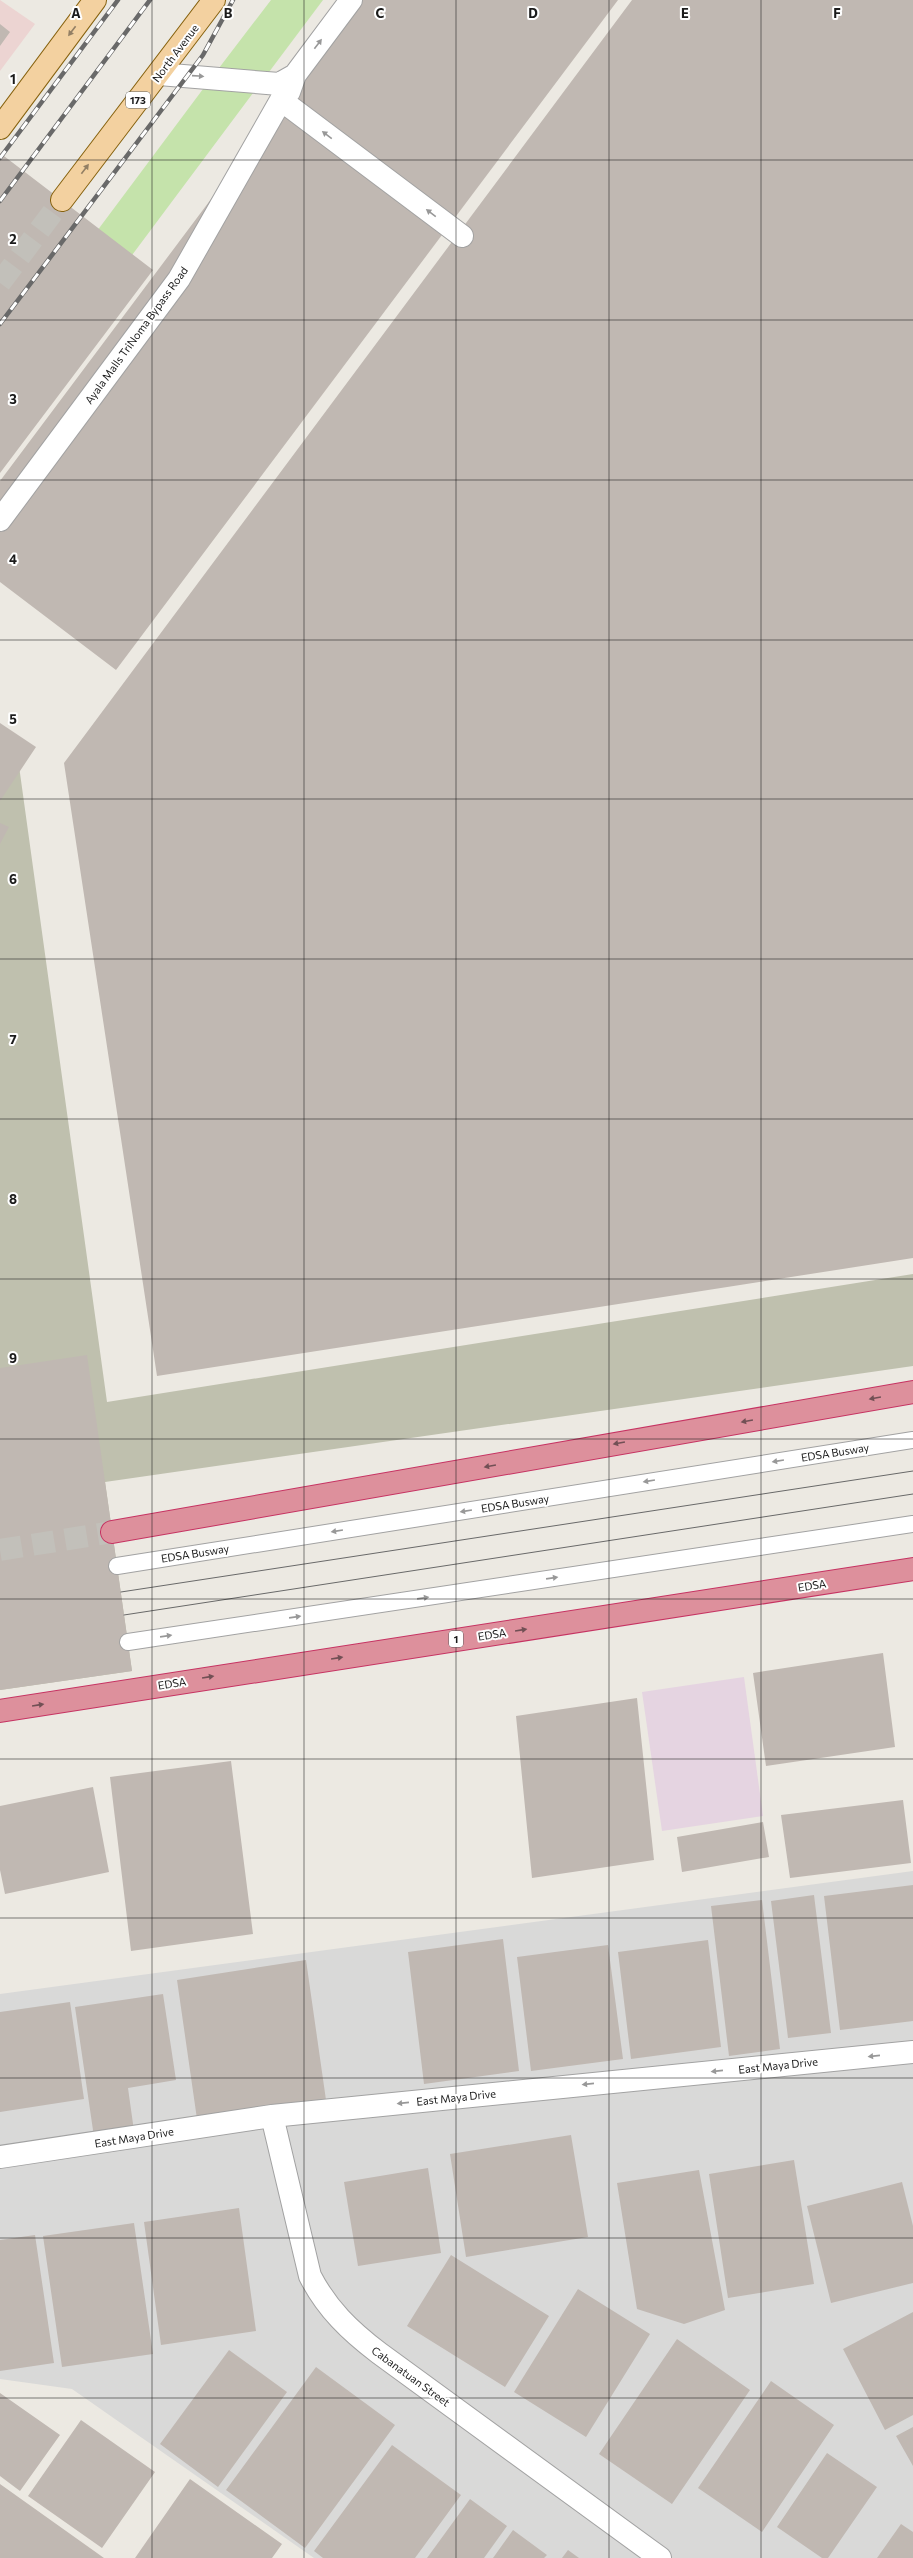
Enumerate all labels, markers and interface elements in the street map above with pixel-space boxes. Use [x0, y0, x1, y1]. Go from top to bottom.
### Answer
text: A [71, 5, 81, 21]
text: B [224, 5, 233, 21]
text: C [376, 5, 385, 21]
text: D [528, 5, 538, 21]
text: E [681, 5, 689, 21]
text: F [833, 5, 841, 21]
street label: North Avenue [149, 21, 201, 84]
one-way arrow [68, 26, 76, 37]
one-way arrow [314, 38, 322, 49]
text: 1 [10, 71, 16, 87]
one-way arrow [192, 73, 204, 80]
road number: 173 [126, 92, 150, 108]
one-way arrow [322, 130, 333, 139]
one-way arrow [81, 164, 90, 175]
one-way arrow [426, 208, 437, 217]
text: 2 [9, 231, 17, 247]
street label: Ayala Malls TriNoma Bypass Road [82, 264, 190, 406]
text: 3 [9, 391, 17, 407]
text: 4 [9, 551, 17, 567]
text: 5 [9, 711, 17, 727]
text: 6 [9, 871, 17, 887]
text: 7 [9, 1031, 17, 1047]
text: 8 [9, 1191, 17, 1207]
text: 9 [9, 1350, 17, 1366]
one-way arrow [868, 1396, 881, 1402]
one-way arrow [740, 1418, 753, 1424]
street label: EDSA Busway [800, 1440, 870, 1464]
one-way arrow [612, 1441, 625, 1447]
one-way arrow [772, 1458, 784, 1464]
one-way arrow [484, 1463, 497, 1469]
one-way arrow [643, 1479, 655, 1485]
street label: EDSA Busway [480, 1491, 550, 1515]
one-way arrow [459, 1508, 472, 1514]
one-way arrow [331, 1528, 343, 1534]
street label: EDSA Busway [160, 1541, 230, 1565]
one-way arrow [546, 1575, 558, 1581]
street label: EDSA [797, 1576, 828, 1594]
one-way arrow [417, 1595, 430, 1601]
one-way arrow [289, 1614, 301, 1620]
street label: EDSA [477, 1625, 508, 1643]
one-way arrow [515, 1626, 527, 1632]
road number: 1 [449, 1631, 463, 1647]
one-way arrow [160, 1633, 172, 1639]
one-way arrow [331, 1655, 343, 1661]
street label: EDSA [157, 1674, 188, 1692]
one-way arrow [202, 1674, 214, 1680]
one-way arrow [32, 1701, 45, 1707]
one-way arrow [868, 2052, 880, 2059]
street label: East Maya Drive [738, 2054, 819, 2076]
one-way arrow [711, 2068, 723, 2075]
one-way arrow [582, 2081, 594, 2087]
street label: East Maya Drive [416, 2086, 497, 2108]
one-way arrow [396, 2099, 409, 2106]
street label: East Maya Drive [93, 2124, 175, 2150]
street label: Cabanatuan Street [369, 2343, 453, 2409]

